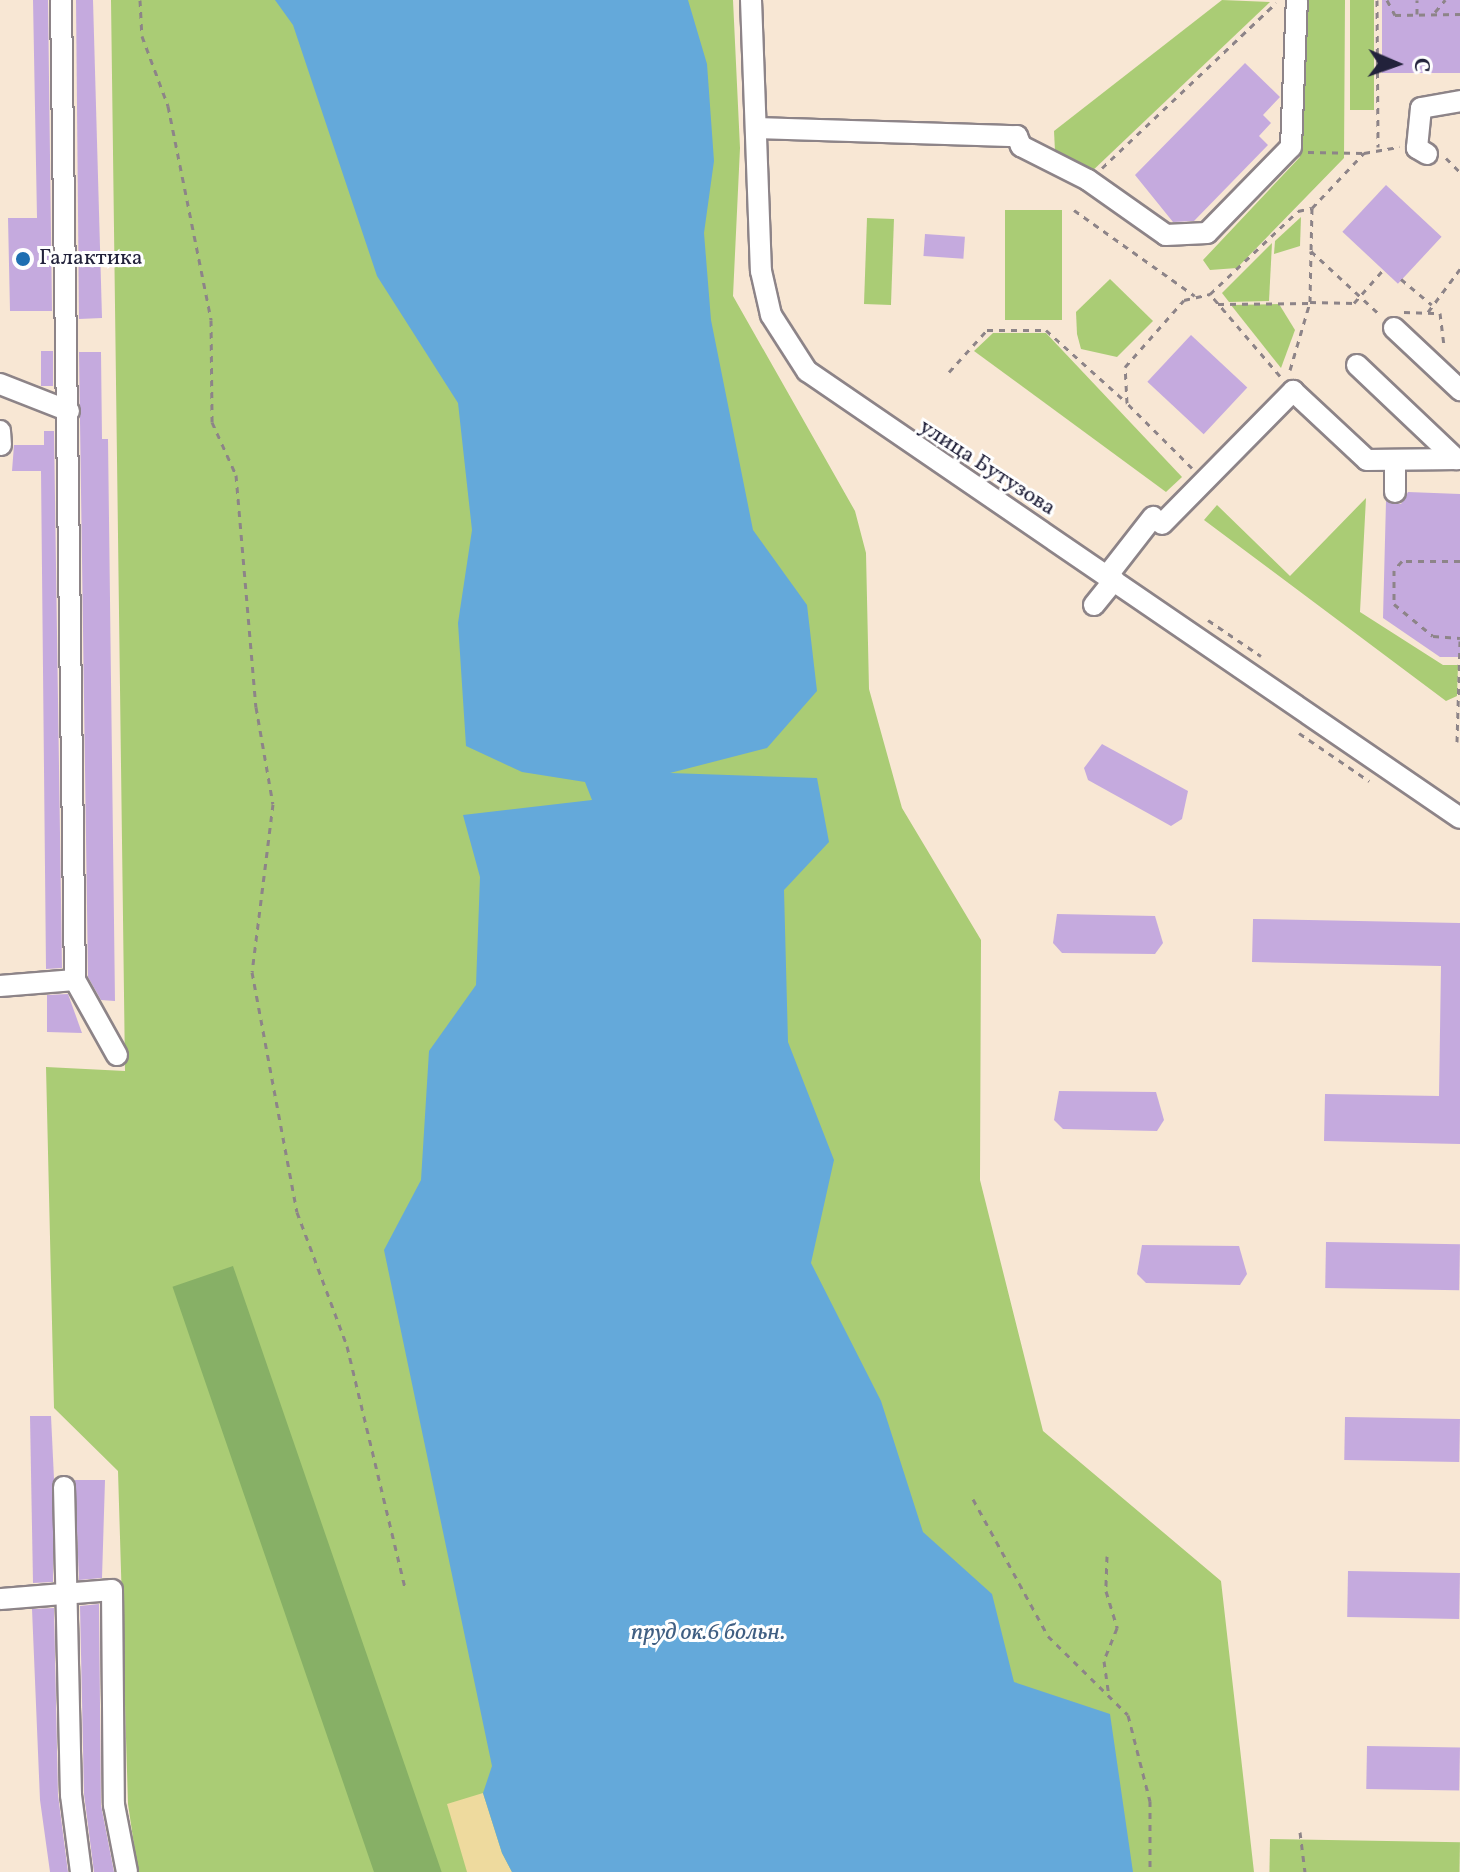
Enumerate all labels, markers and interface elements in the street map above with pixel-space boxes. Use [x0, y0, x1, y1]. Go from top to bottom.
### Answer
north arrow [1356, 24, 1436, 104]
text: С [1405, 57, 1436, 72]
place label: Галактика [39, 246, 143, 272]
marker: Галактика [14, 250, 32, 268]
street label: улица Бутузова [914, 414, 1060, 522]
water label: пруд ок.6 больн. [631, 1620, 785, 1648]

